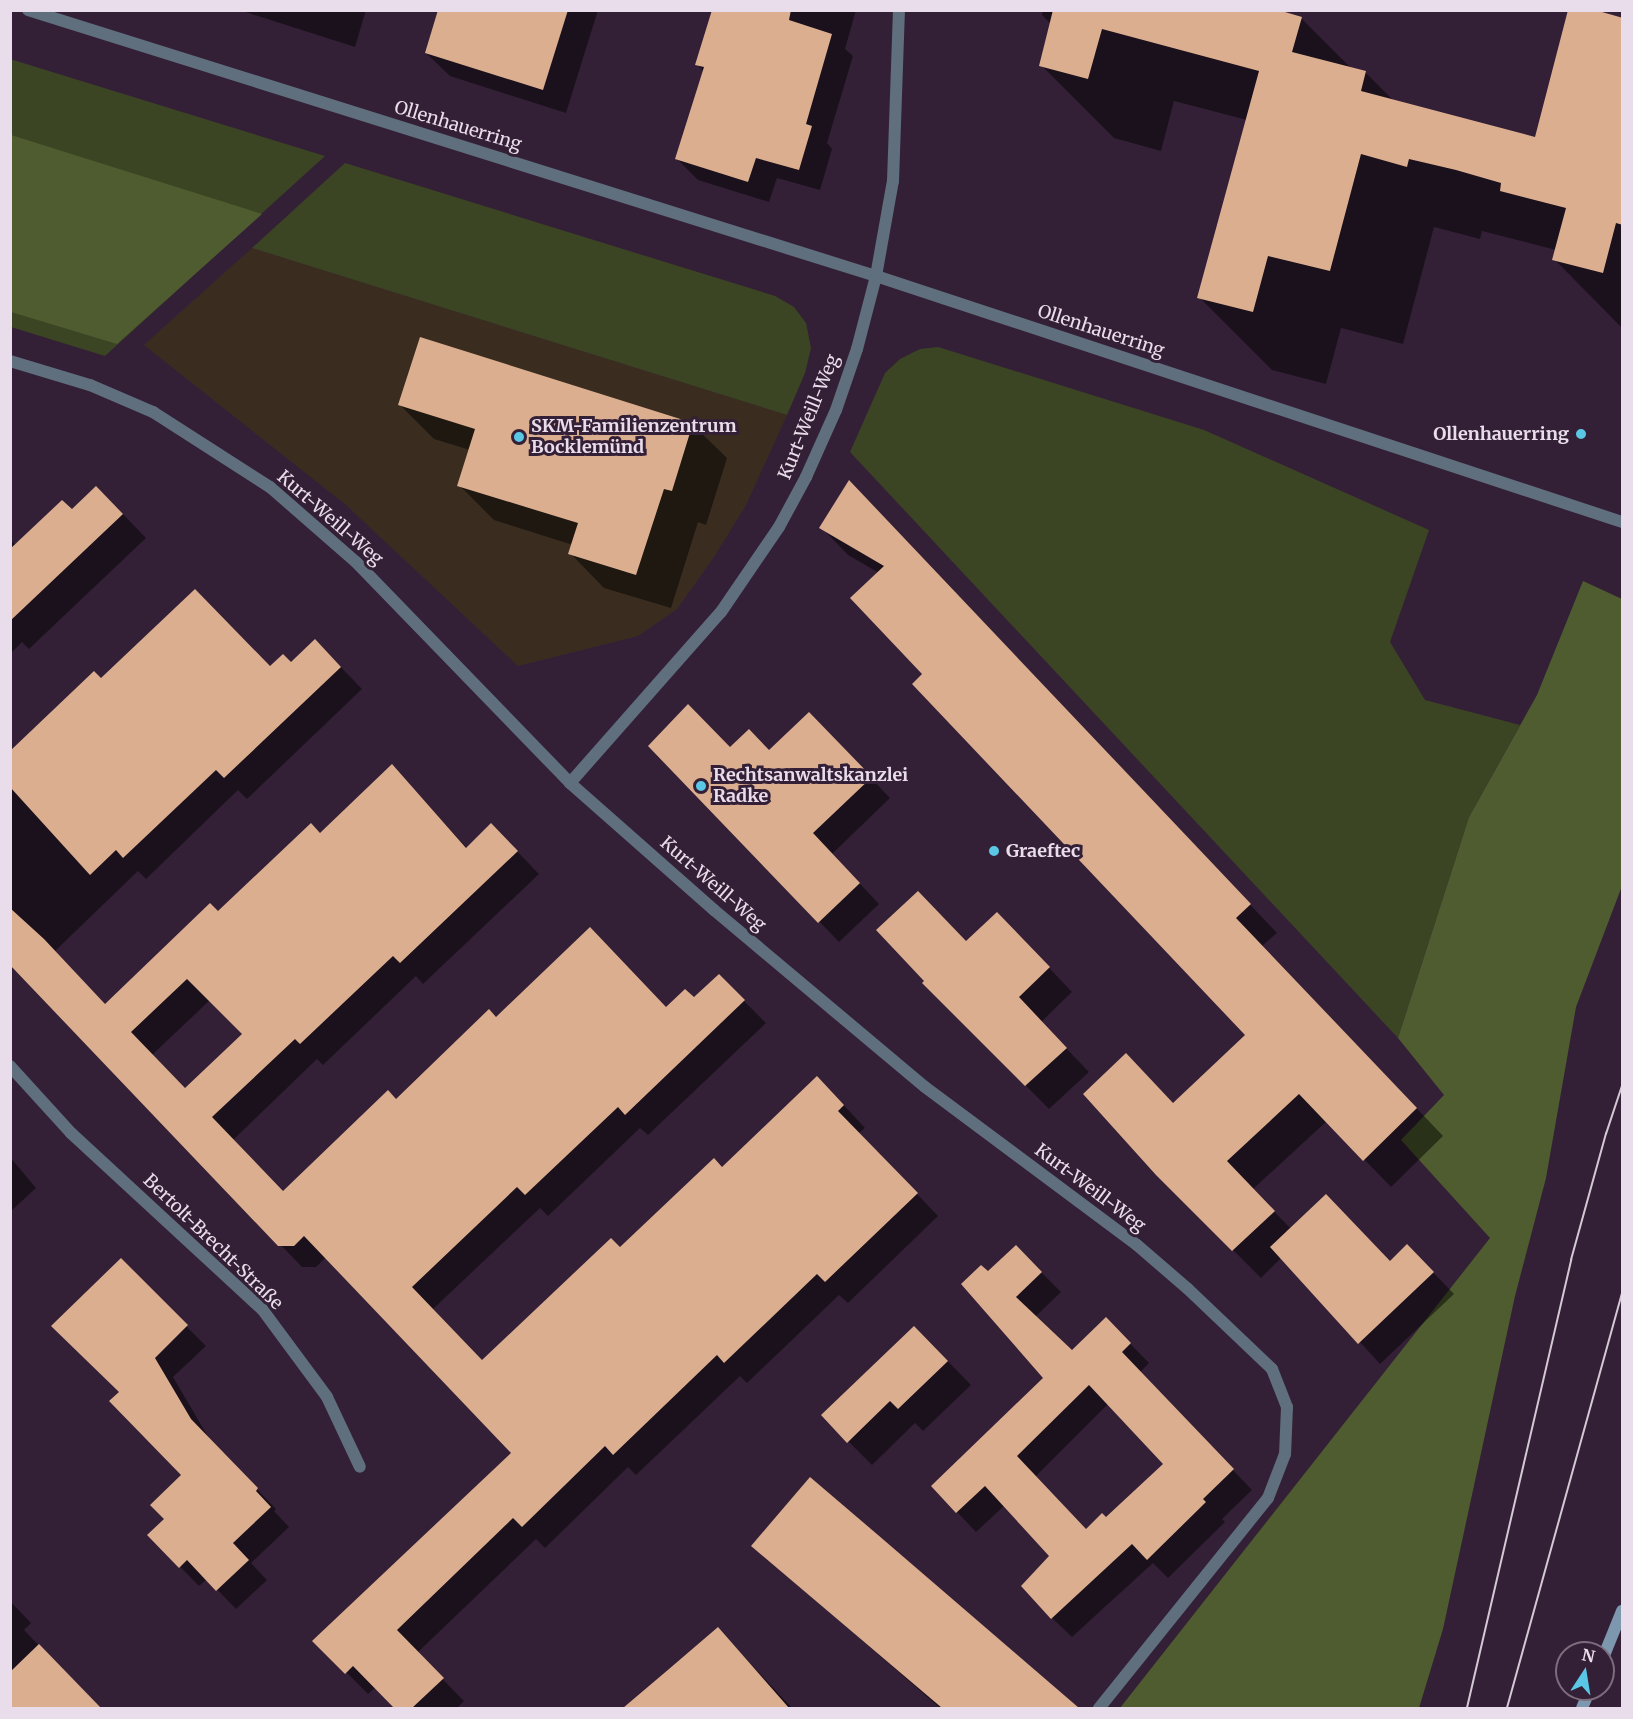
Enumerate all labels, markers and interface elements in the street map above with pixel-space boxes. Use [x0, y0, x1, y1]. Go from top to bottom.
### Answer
street label: Ollenhauerring [392, 96, 524, 156]
street label: Ollenhauerring [1035, 300, 1167, 362]
street label: Kurt-Weill-Weg [774, 351, 844, 483]
place label: SKM-Familienzentrum Bocklemünd [531, 416, 736, 458]
place label: Ollenhauerring [1433, 423, 1569, 445]
marker: Ollenhauerring [1574, 427, 1588, 441]
marker: SKM-Familienzentrum Bocklemünd [512, 430, 526, 444]
street label: Kurt-Weill-Weg [273, 466, 387, 570]
place label: Rechtsanwaltskanzlei Radke [713, 765, 908, 808]
marker: Rechtsanwaltskanzlei Radke [694, 779, 708, 793]
street label: Kurt-Weill-Weg [656, 832, 770, 936]
place label: Graeftec [1006, 840, 1080, 862]
marker: Graeftec [987, 844, 1001, 858]
street label: Kurt-Weill-Weg [1030, 1139, 1150, 1237]
street label: Bertolt-Brecht-Straße [139, 1170, 287, 1314]
north arrow [1555, 1641, 1615, 1701]
text: N [1580, 1644, 1597, 1666]

